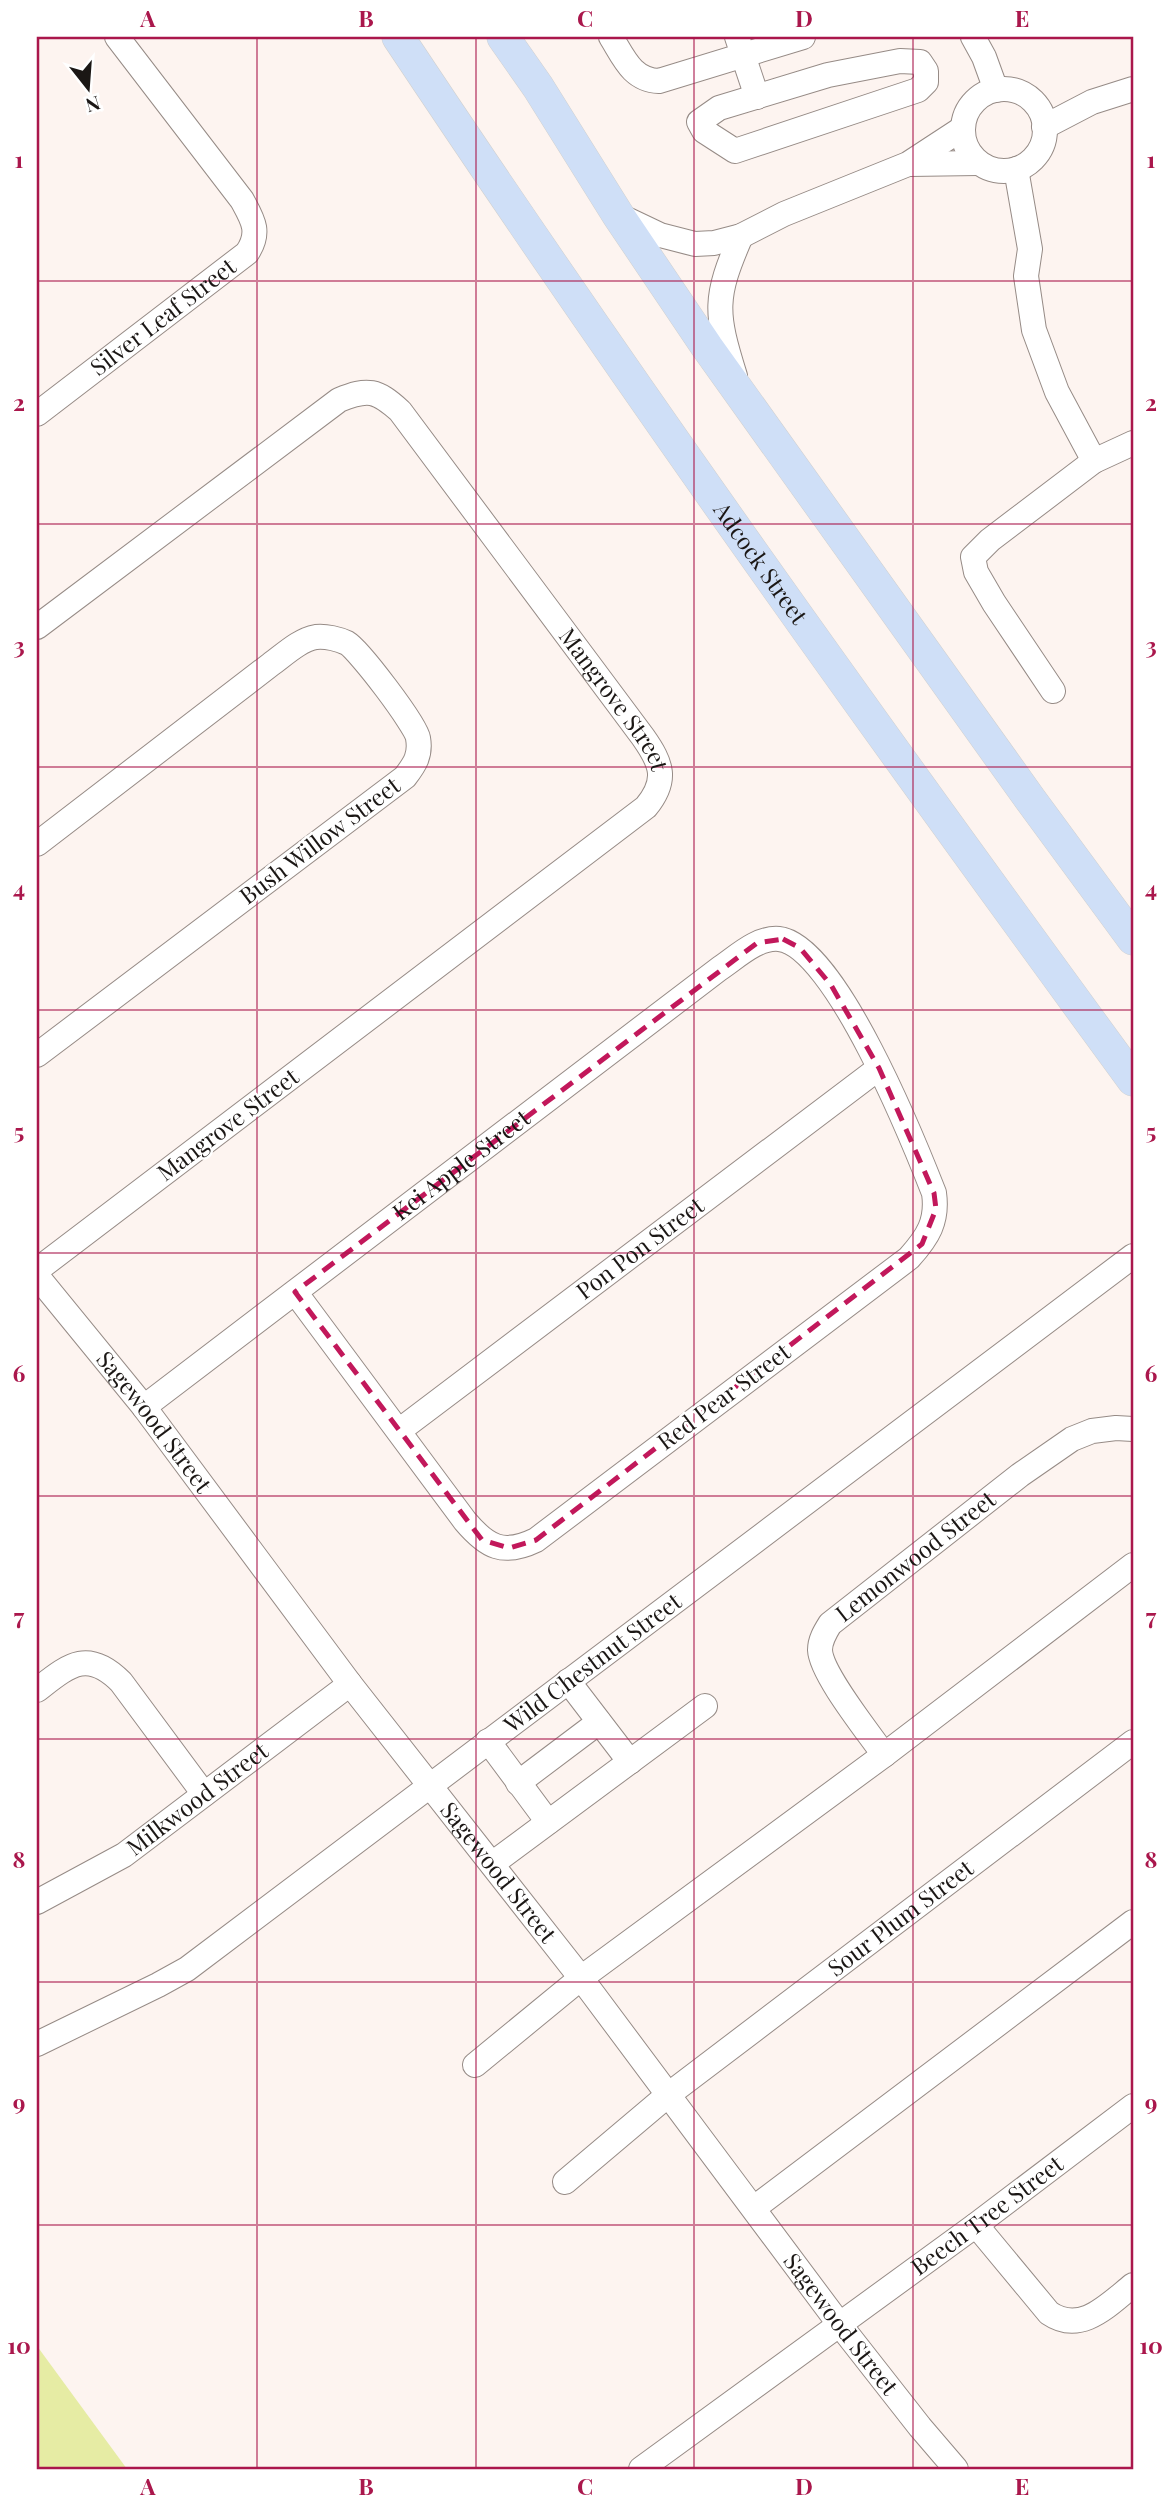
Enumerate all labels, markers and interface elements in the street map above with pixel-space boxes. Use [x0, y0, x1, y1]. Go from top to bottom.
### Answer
text: A [139, 2, 156, 33]
text: B [358, 2, 374, 33]
text: C [577, 2, 593, 33]
text: D [795, 2, 813, 33]
text: E [1015, 2, 1029, 33]
north arrow [52, 52, 122, 122]
text: N [83, 91, 104, 120]
text: 1 [15, 143, 24, 174]
text: 1 [1147, 143, 1156, 174]
street label: Silver Leaf Street [83, 250, 242, 382]
text: 2 [13, 386, 25, 417]
text: 2 [1145, 386, 1157, 417]
street label: Adcock Street [707, 495, 816, 630]
street label: Mangrove Street [553, 621, 677, 775]
text: 3 [13, 629, 25, 660]
text: 3 [1145, 629, 1157, 660]
street label: Bush Willow Street [233, 769, 406, 910]
text: 4 [13, 872, 25, 903]
text: 4 [1145, 872, 1157, 903]
street label: Mangrove Street [150, 1060, 305, 1187]
street label: Kei Apple Street [385, 1101, 536, 1226]
text: 5 [14, 1115, 24, 1146]
text: 5 [1146, 1115, 1156, 1146]
street label: Pon Pon Street [569, 1189, 710, 1306]
street label: Red Pear Street [650, 1335, 797, 1456]
street label: Sagewood Street [90, 1344, 220, 1499]
text: 6 [13, 1357, 26, 1388]
text: 6 [1145, 1357, 1158, 1388]
street label: Lemonwood Street [828, 1483, 1002, 1628]
street label: Wild Chestnut Street [496, 1584, 688, 1739]
text: 7 [14, 1600, 25, 1631]
text: 7 [1146, 1600, 1157, 1631]
street label: Milkwood Street [120, 1734, 274, 1862]
street label: Sagewood Street [434, 1795, 565, 1949]
text: 8 [13, 1843, 25, 1874]
text: 8 [1145, 1843, 1157, 1874]
street label: Sour Plum Street [821, 1851, 980, 1982]
text: 9 [13, 2086, 25, 2117]
text: 9 [1145, 2086, 1157, 2117]
street label: Beech Tree Street [904, 2147, 1069, 2281]
street label: Sagewood Street [777, 2246, 907, 2401]
text: 10 [7, 2329, 31, 2360]
text: 10 [1139, 2329, 1163, 2360]
text: A [139, 2470, 156, 2501]
text: B [358, 2470, 374, 2501]
text: C [577, 2470, 593, 2501]
text: D [795, 2470, 813, 2501]
text: E [1015, 2470, 1029, 2501]

